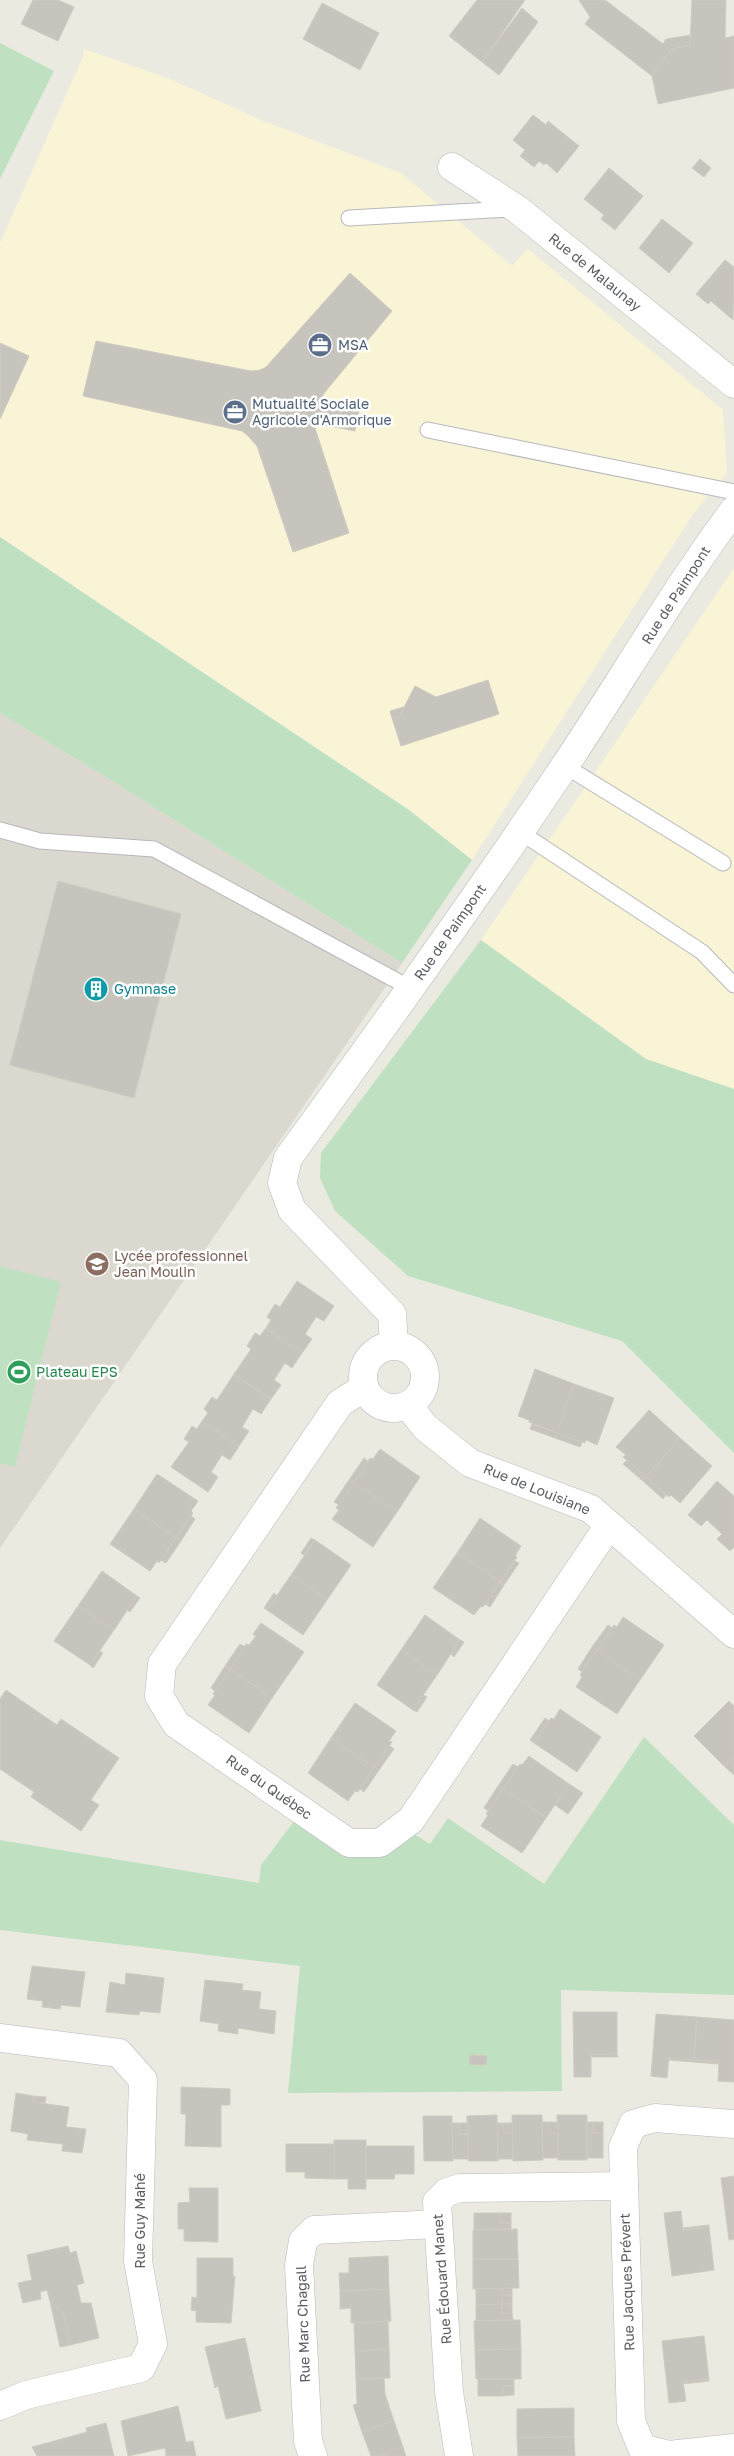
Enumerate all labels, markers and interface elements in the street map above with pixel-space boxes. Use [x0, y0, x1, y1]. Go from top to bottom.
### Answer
street label: Rue de Malaunay [545, 229, 645, 314]
office icon: MSA [307, 332, 333, 358]
place label: MSA [338, 336, 369, 353]
place label: Mutualité Sociale Agricole d'Armorique [252, 395, 392, 428]
office icon: Mutualité Sociale Agricole d'Armorique [222, 399, 248, 425]
street label: Rue de Paimpont [637, 542, 714, 647]
street label: Rue de Paimpont [410, 880, 489, 983]
building icon: Gymnase [83, 976, 109, 1002]
place label: Gymnase [114, 980, 176, 997]
place label: Lycée professionnel Jean Moulin [114, 1247, 248, 1280]
school or university icon: Lycée professionnel Jean Moulin [84, 1251, 110, 1277]
sports icon: Plateau EPS [6, 1359, 32, 1385]
place label: Plateau EPS [36, 1363, 118, 1380]
street label: Rue de Louisiane [481, 1459, 593, 1518]
street label: Rue du Québec [223, 1751, 316, 1823]
street label: Rue Guy Mahé [131, 2173, 148, 2269]
street label: Rue Édouard Manet [428, 2213, 455, 2345]
street label: Rue Jacques Prévert [616, 2213, 637, 2351]
street label: Rue Marc Chagall [292, 2265, 313, 2383]

